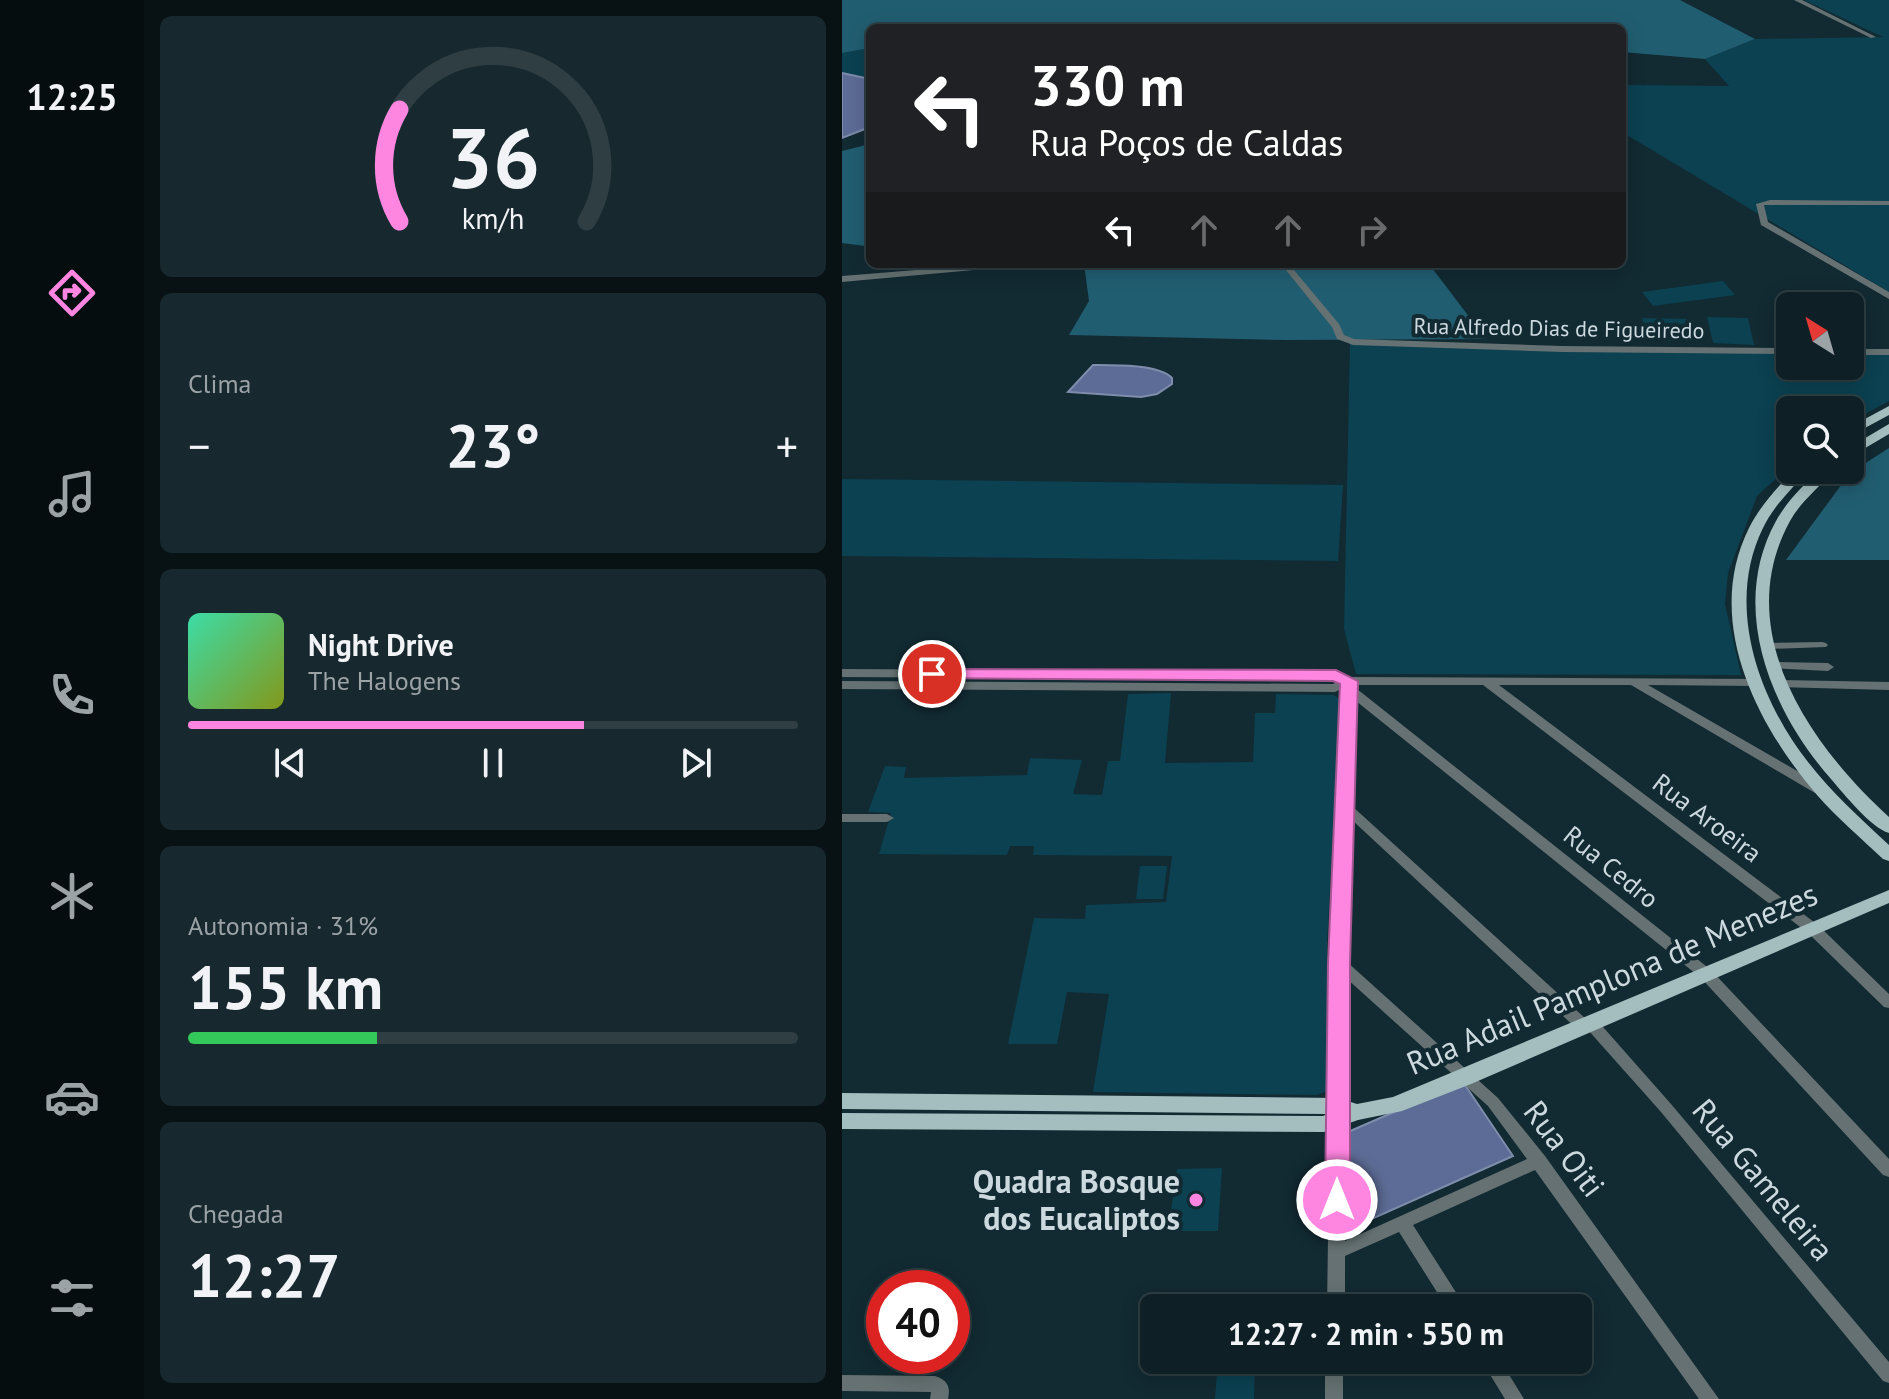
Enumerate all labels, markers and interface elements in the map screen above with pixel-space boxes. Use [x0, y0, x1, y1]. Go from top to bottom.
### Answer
text: 330 m [1030, 49, 1185, 121]
icon: left [898, 56, 1002, 160]
text: 12:25 [26, 73, 118, 120]
text: 36 [446, 103, 540, 211]
text: Rua Poços de Caldas [1030, 119, 1344, 166]
text: km/h [462, 200, 524, 237]
icon: left [1098, 208, 1142, 252]
icon: ahead [1182, 208, 1226, 252]
icon: ahead [1266, 208, 1310, 252]
icon: right [1350, 208, 1394, 252]
icon: directions [44, 265, 100, 321]
north arrow [1776, 292, 1864, 380]
map controls [1776, 292, 1864, 484]
street label: Rua Alfredo Dias de Figueiredo [1413, 311, 1705, 345]
text: Clima [188, 367, 251, 400]
button: search [1776, 396, 1864, 484]
text: 23° [446, 406, 540, 484]
text: − [188, 417, 210, 474]
text: + [776, 417, 798, 474]
icon: music [44, 466, 100, 522]
text: Night Drive [308, 625, 454, 664]
pin [898, 640, 966, 708]
icon: arrive [910, 652, 954, 696]
text: The Halogens [308, 664, 461, 697]
icon: phone [44, 667, 100, 723]
icon: previous [268, 741, 312, 785]
icon: pause [471, 741, 515, 785]
icon: next [674, 741, 718, 785]
street label: Rua Aroeira [1646, 766, 1768, 869]
street label: Rua Cedro [1557, 818, 1666, 915]
icon: climate [44, 868, 100, 924]
street label: Rua Adail Pamplona de Menezes [1400, 872, 1823, 1084]
text: Autonomia · 31% [188, 909, 378, 942]
text: 155 km [188, 948, 383, 1026]
icon: car [44, 1069, 100, 1125]
street label: Rua Gameleira [1684, 1090, 1844, 1269]
street label: Rua Oiti [1515, 1092, 1615, 1205]
position arrow [1295, 1158, 1379, 1242]
place label: Quadra Bosque dos Eucaliptos [973, 1160, 1180, 1239]
marker: Quadra Bosque dos Eucaliptos [1187, 1191, 1205, 1209]
text: Chegada [188, 1197, 284, 1230]
text: 12:27 [188, 1236, 340, 1314]
icon: filters [44, 1270, 100, 1326]
speed limit sign: 40 [866, 1270, 970, 1374]
text: 12:27 · 2 min · 550 m [1228, 1314, 1504, 1353]

